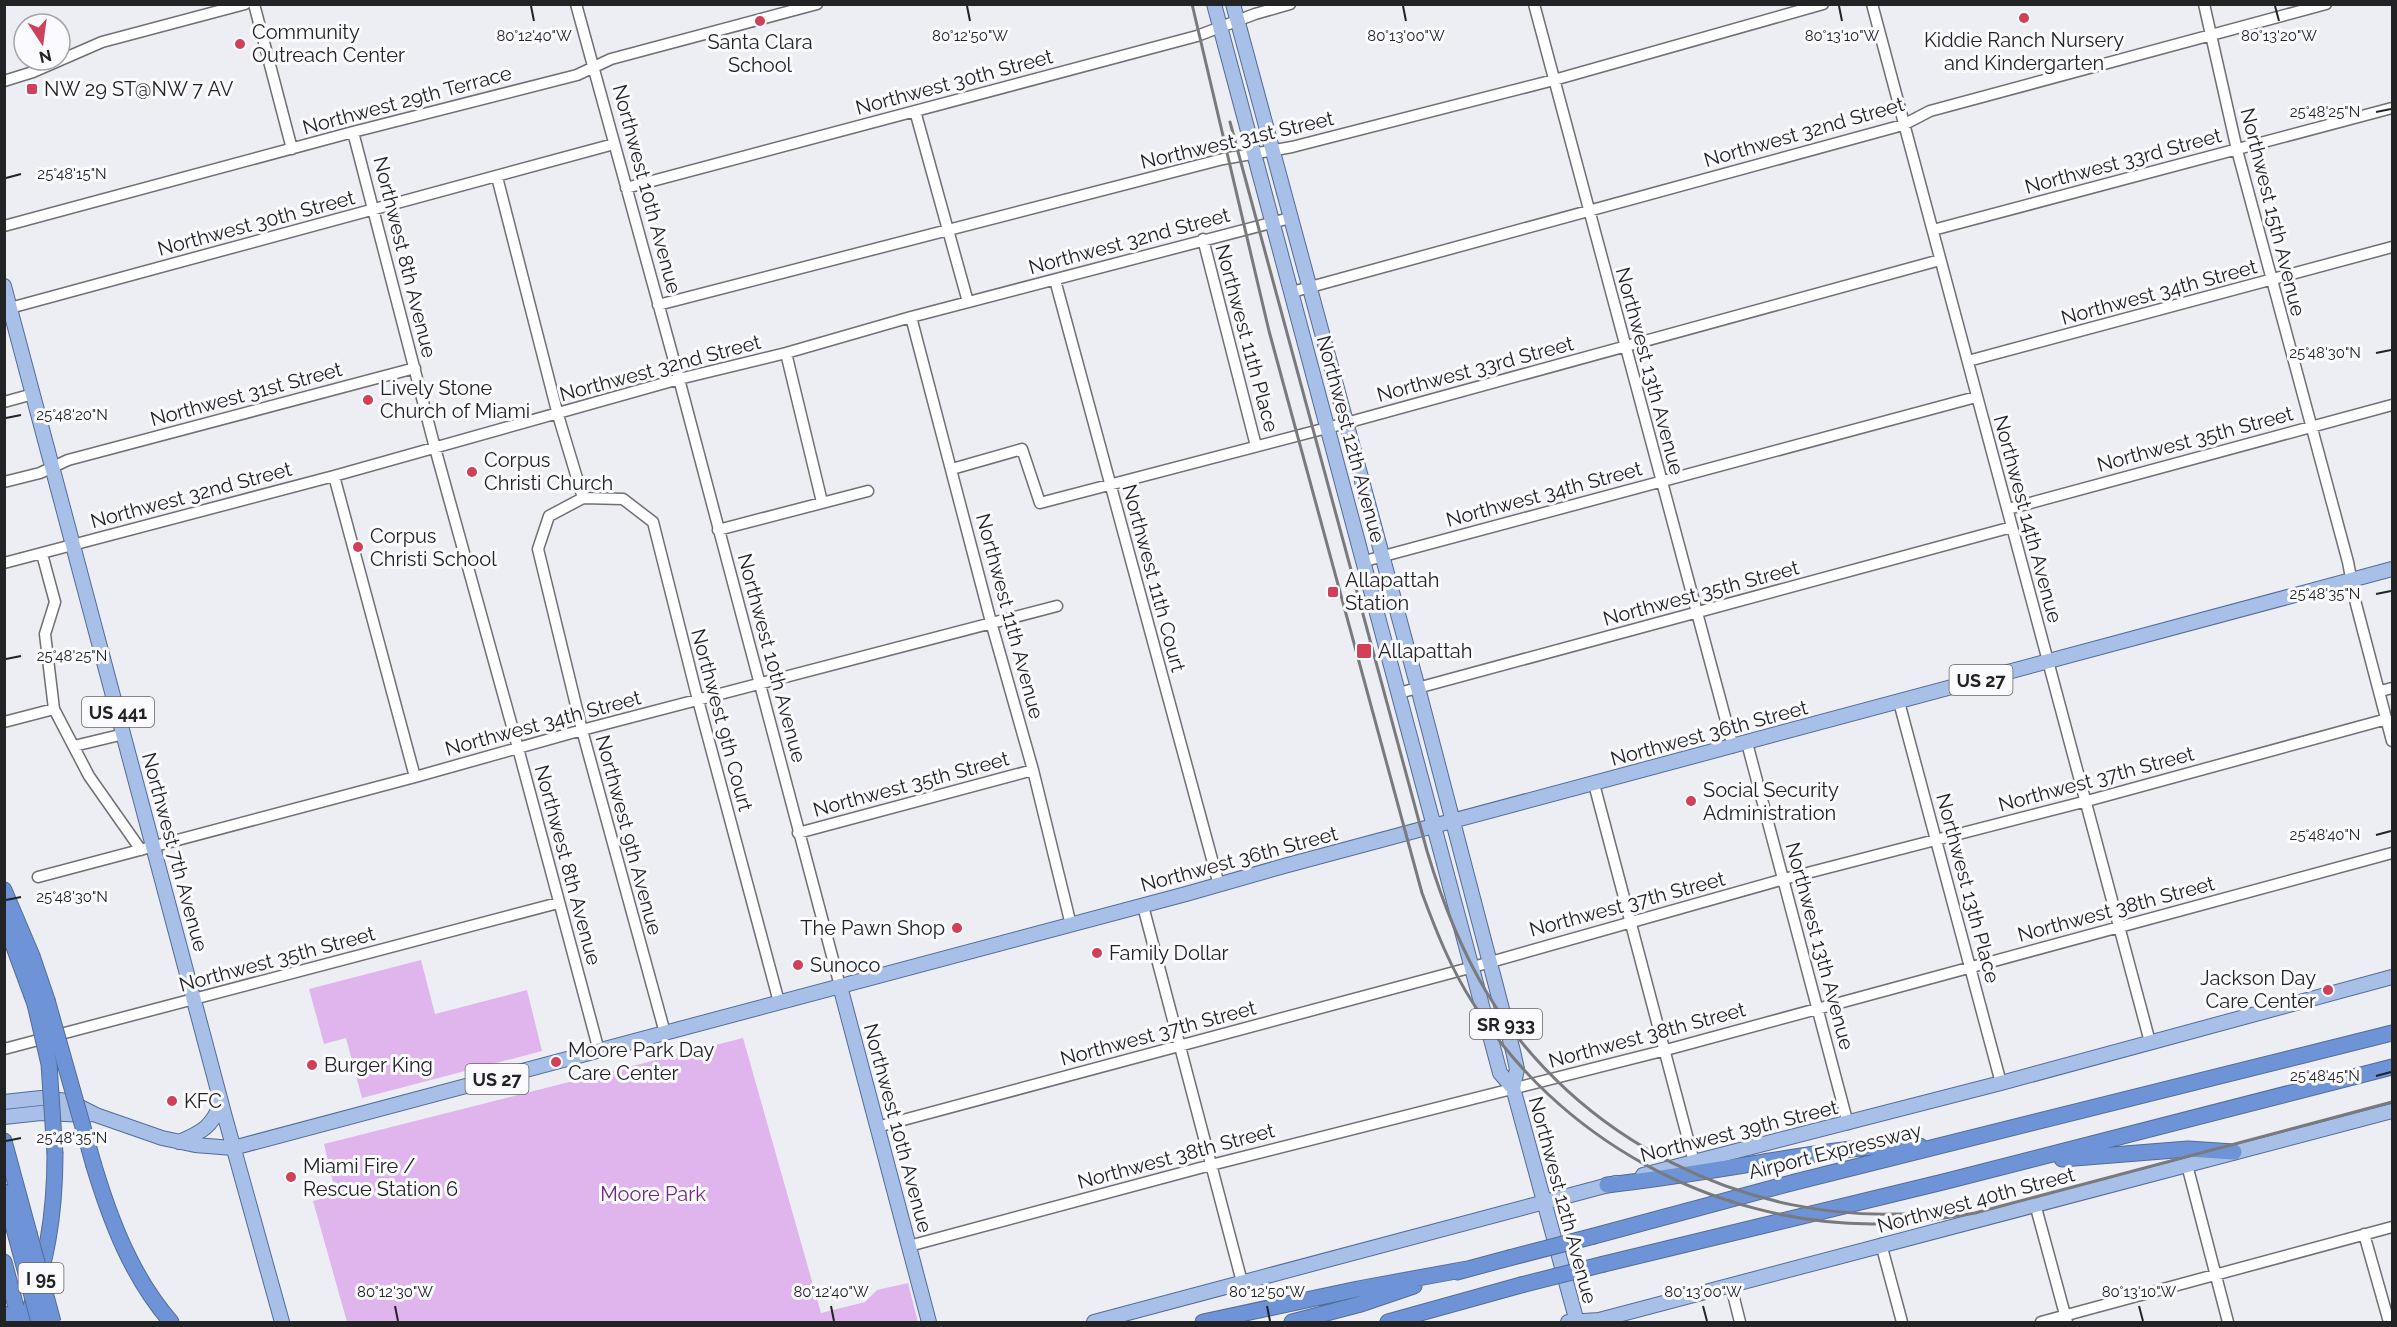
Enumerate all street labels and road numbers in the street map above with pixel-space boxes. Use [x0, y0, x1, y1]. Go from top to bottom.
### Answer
street label: Northwest 30th Street [853, 44, 1056, 120]
street label: Northwest 29th Terrace [300, 60, 514, 139]
street label: Northwest 10th Avenue [608, 82, 687, 296]
street label: Northwest 32nd Street [1701, 92, 1907, 172]
street label: Northwest 15th Avenue [2235, 105, 2311, 319]
street label: Northwest 31st Street [1138, 106, 1336, 174]
street label: Northwest 33rd Street [2022, 123, 2224, 199]
street label: Northwest 8th Avenue [368, 154, 442, 360]
street label: Northwest 30th Street [155, 185, 358, 261]
street label: Northwest 32nd Street [1026, 203, 1232, 279]
street label: Northwest 11th Place [1210, 241, 1284, 435]
street label: Northwest 34th Street [2058, 254, 2260, 330]
street label: Northwest 13th Avenue [1611, 265, 1689, 478]
street label: Northwest 32nd Street [557, 330, 763, 406]
street label: Northwest 33rd Street [1374, 331, 1576, 407]
street label: Northwest 12th Avenue [1312, 333, 1390, 545]
street label: Northwest 31st Street [147, 357, 345, 431]
street label: Northwest 35th Street [2094, 401, 2296, 477]
street label: Northwest 14th Avenue [1989, 413, 2067, 626]
street label: Northwest 34th Street [1443, 456, 1645, 532]
street label: Northwest 32nd Street [88, 457, 294, 533]
street label: Northwest 11th Court [1117, 482, 1191, 675]
street label: Northwest 11th Avenue [971, 511, 1049, 722]
street label: Northwest 10th Avenue [733, 551, 812, 765]
street label: Northwest 35th Street [1600, 555, 1802, 631]
street label: Northwest 9th Court [686, 626, 758, 814]
road number: US 27 [1950, 665, 2012, 695]
street label: Northwest 34th Street [442, 685, 644, 761]
street label: Northwest 36th Street [1608, 695, 1810, 771]
road number: US 441 [82, 697, 154, 727]
street label: Northwest 9th Avenue [591, 732, 667, 938]
street label: Northwest 37th Street [1996, 741, 2197, 817]
street label: Northwest 35th Street [810, 746, 1012, 822]
street label: Northwest 7th Avenue [137, 750, 213, 954]
street label: Northwest 8th Avenue [530, 762, 606, 968]
street label: Northwest 13th Place [1931, 790, 2005, 986]
street label: Northwest 36th Street [1138, 821, 1340, 897]
street label: Northwest 13th Avenue [1781, 840, 1859, 1053]
street label: Northwest 37th Street [1527, 866, 1728, 942]
street label: Northwest 38th Street [2015, 871, 2217, 947]
street label: Northwest 35th Street [176, 921, 378, 997]
street label: Northwest 37th Street [1058, 995, 1259, 1071]
street label: Northwest 38th Street [1546, 997, 1748, 1073]
road number: SR 933 [1470, 1009, 1542, 1039]
street label: Northwest 10th Avenue [859, 1021, 938, 1235]
road number: US 27 [466, 1064, 528, 1094]
street label: Northwest 12th Avenue [1524, 1094, 1602, 1306]
street label: Northwest 39th Street [1638, 1095, 1841, 1167]
street label: Northwest 38th Street [1075, 1118, 1277, 1194]
street label: Airport Expressway [1746, 1118, 1924, 1184]
street label: Northwest 40th Street [1875, 1162, 2078, 1238]
road number: I 95 [18, 1263, 63, 1293]

